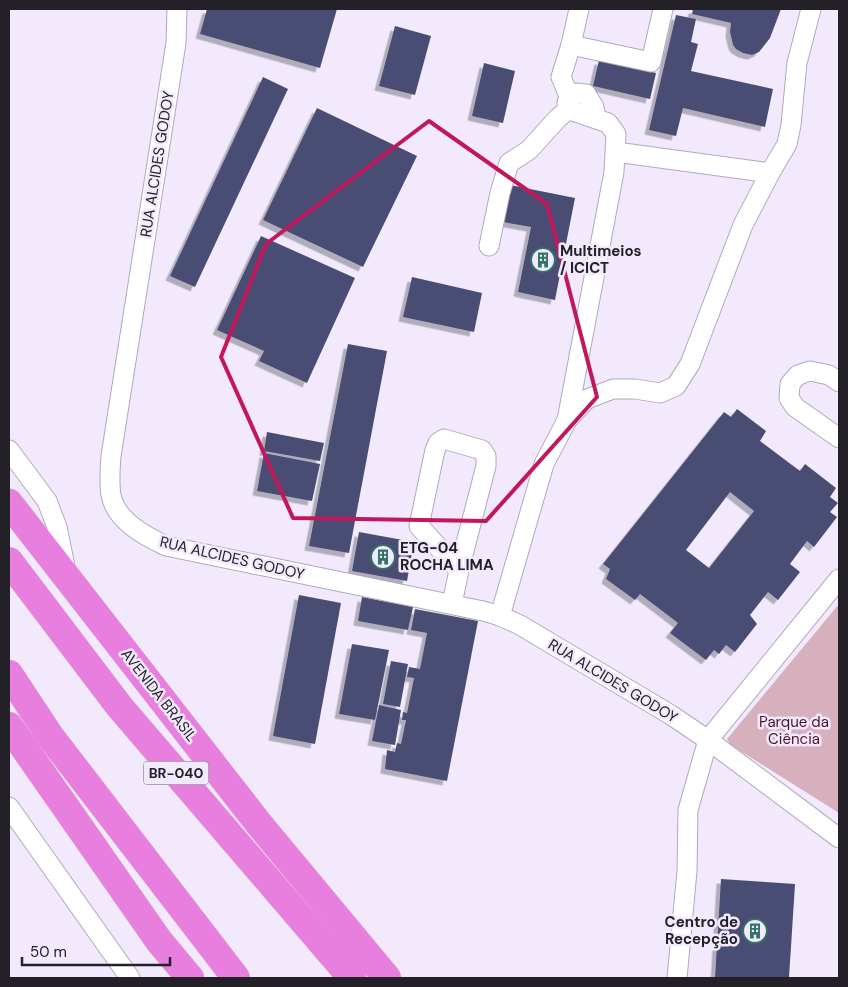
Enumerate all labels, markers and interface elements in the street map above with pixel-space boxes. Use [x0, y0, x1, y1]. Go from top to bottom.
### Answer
street label: RUA ALCIDES GODOY [136, 89, 178, 239]
place label: Multimeios / ICICT [560, 241, 642, 278]
building icon: Multimeios / ICICT [530, 247, 556, 273]
street label: RUA ALCIDES GODOY [158, 532, 307, 584]
place label: ETG-04 ROCHA LIMA [400, 538, 494, 575]
building icon: ETG-04 ROCHA LIMA [370, 544, 396, 570]
street label: RUA ALCIDES GODOY [545, 634, 682, 728]
street label: AVENIDA BRASIL [117, 645, 202, 746]
park label: Parque da Ciência [759, 712, 829, 749]
road number: BR-040 [144, 761, 208, 784]
place label: Centro de Recepção [665, 912, 738, 949]
building icon: Centro de Recepção [742, 918, 768, 944]
scale bar [22, 934, 170, 966]
text: 50 m [30, 942, 67, 962]

